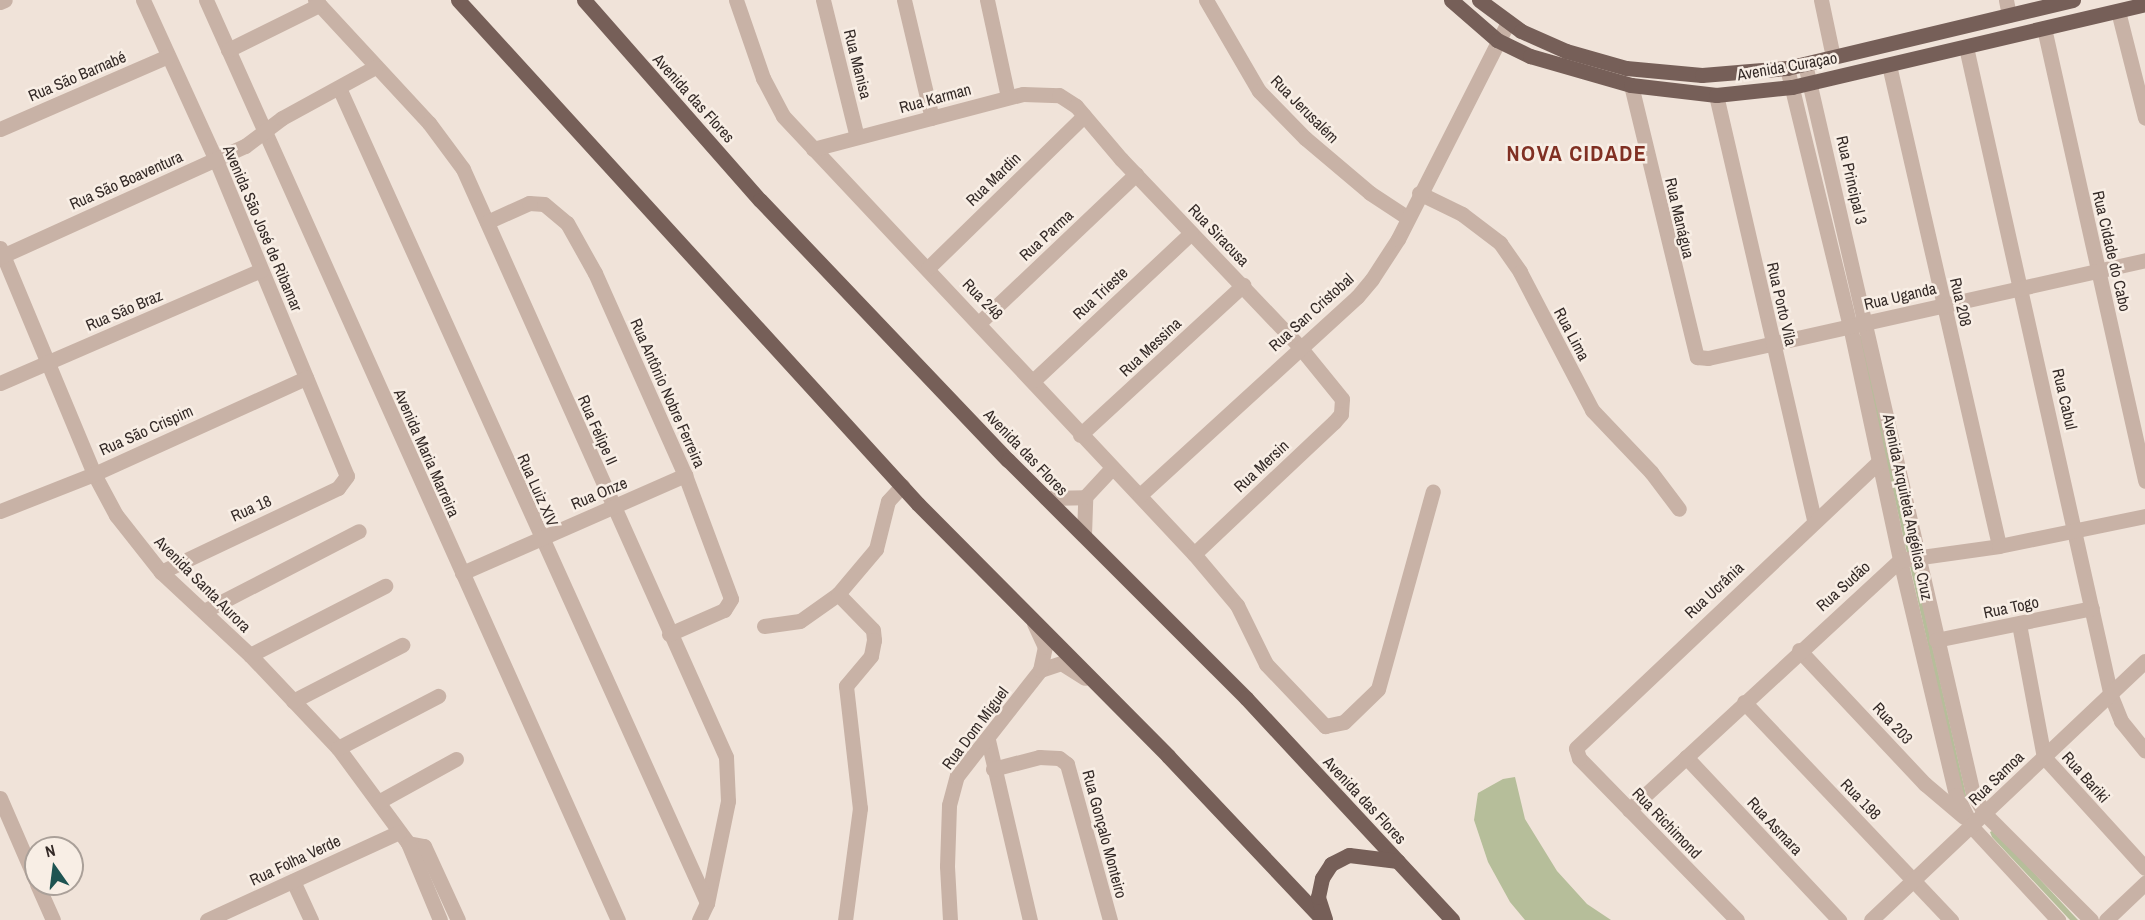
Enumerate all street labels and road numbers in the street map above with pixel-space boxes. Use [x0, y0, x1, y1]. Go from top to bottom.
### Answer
street label: Rua Manisa [840, 27, 876, 101]
street label: Rua São Barnabé [25, 47, 129, 105]
street label: Avenida Curaçao [1736, 48, 1838, 84]
street label: Avenida das Flores [649, 50, 739, 146]
street label: Rua Jerusalém [1267, 71, 1343, 147]
street label: Rua Karman [897, 79, 973, 117]
street label: Rua Principal 3 [1832, 134, 1872, 226]
street label: Avenida São José de Ribamar [219, 142, 307, 314]
street label: Rua São Boaventura [66, 146, 186, 214]
street label: Rua Mardin [962, 148, 1024, 210]
street label: Rua Manágua [1661, 176, 1699, 260]
street label: Rua Cidade do Cabo [2089, 189, 2135, 313]
street label: Rua Siracusa [1184, 200, 1254, 270]
street label: Rua Parma [1015, 205, 1077, 265]
street label: Rua Porto Vila [1763, 260, 1801, 348]
street label: Rua Trieste [1069, 263, 1131, 323]
street label: Rua San Cristobal [1265, 269, 1357, 355]
street label: Rua 248 [959, 274, 1007, 324]
street label: Rua 208 [1946, 276, 1976, 328]
street label: Rua Uganda [1862, 278, 1938, 314]
street label: Rua São Braz [83, 285, 165, 335]
street label: Rua Lima [1550, 304, 1594, 364]
street label: Rua Messina [1115, 314, 1185, 380]
street label: Rua Antônio Nobre Ferreira [626, 315, 710, 471]
street label: Rua Cabul [2049, 367, 2081, 431]
street label: Avenida Maria Marreira [390, 386, 464, 520]
street label: Rua Felipe II [574, 392, 622, 468]
street label: Rua São Crispim [96, 401, 196, 459]
street label: Avenida das Flores [980, 405, 1072, 499]
street label: Avenida Arquiteta Angélica Cruz [1879, 412, 1937, 602]
street label: Rua Mersin [1230, 436, 1292, 496]
street label: Rua Luiz XIV [514, 451, 562, 529]
street label: Rua Onze [568, 473, 630, 513]
street label: Rua 18 [228, 491, 274, 525]
street label: Avenida Santa Aurora [151, 532, 255, 636]
street label: Rua Sudão [1812, 557, 1874, 615]
street label: Rua Ucrânia [1681, 558, 1747, 622]
street label: Rua Togo [1982, 592, 2040, 622]
street label: Rua Dom Miguel [938, 683, 1012, 773]
street label: Rua 203 [1869, 698, 1917, 748]
street label: Rua Samoa [1964, 747, 2028, 809]
street label: Rua Bariki [2058, 748, 2114, 806]
street label: Avenida das Flores [1320, 752, 1410, 848]
street label: Rua Gonçalo Monteiro [1079, 768, 1131, 900]
street label: Rua 198 [1837, 774, 1885, 824]
street label: Rua Richimond [1628, 784, 1706, 862]
street label: Rua Asmara [1743, 793, 1807, 859]
street label: Rua Folha Verde [247, 831, 343, 889]

